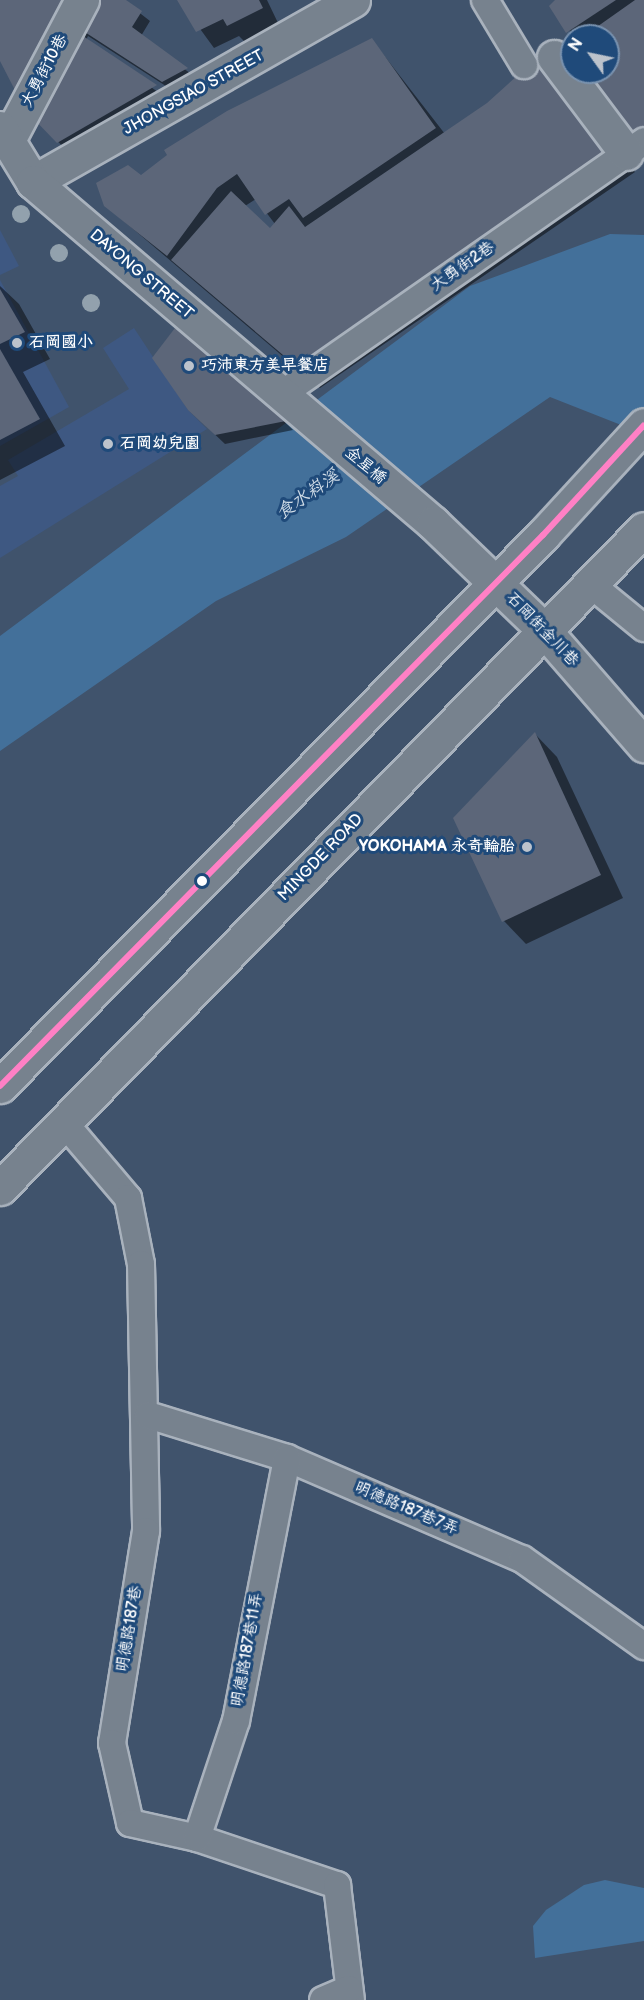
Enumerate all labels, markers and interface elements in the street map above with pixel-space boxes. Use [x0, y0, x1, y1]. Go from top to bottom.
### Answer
north arrow [560, 24, 620, 84]
street label: 大勇街10巷 [18, 31, 72, 111]
text: N [565, 35, 587, 55]
street label: JHONGSIAO STREET [120, 46, 268, 140]
street label: DAYONG STREET [85, 226, 197, 324]
street label: 大勇街2巷 [427, 238, 499, 296]
place label: 石岡國小 [29, 333, 93, 353]
marker: 石岡國小 [10, 336, 24, 350]
place label: 巧沛東方美早餐店 [201, 356, 329, 376]
marker: 巧沛東方美早餐店 [182, 359, 196, 373]
place label: 石岡幼兒園 [120, 434, 200, 454]
marker: 石岡幼兒園 [101, 437, 115, 451]
street label: 金星橋 [340, 443, 390, 489]
water label: 食水嵙溪 [272, 466, 344, 524]
street label: 石岡街金川巷 [502, 589, 582, 671]
street label: MINGDE ROAD [275, 810, 367, 906]
place label: YOKOHAMA 永奇輪胎 [359, 837, 515, 857]
marker: YOKOHAMA 永奇輪胎 [520, 840, 534, 854]
unlabelled marker [196, 875, 208, 887]
street label: 明德路187巷7弄 [351, 1478, 461, 1540]
street label: 明德路187巷 [114, 1584, 146, 1674]
street label: 明德路187巷11弄 [228, 1591, 268, 1709]

